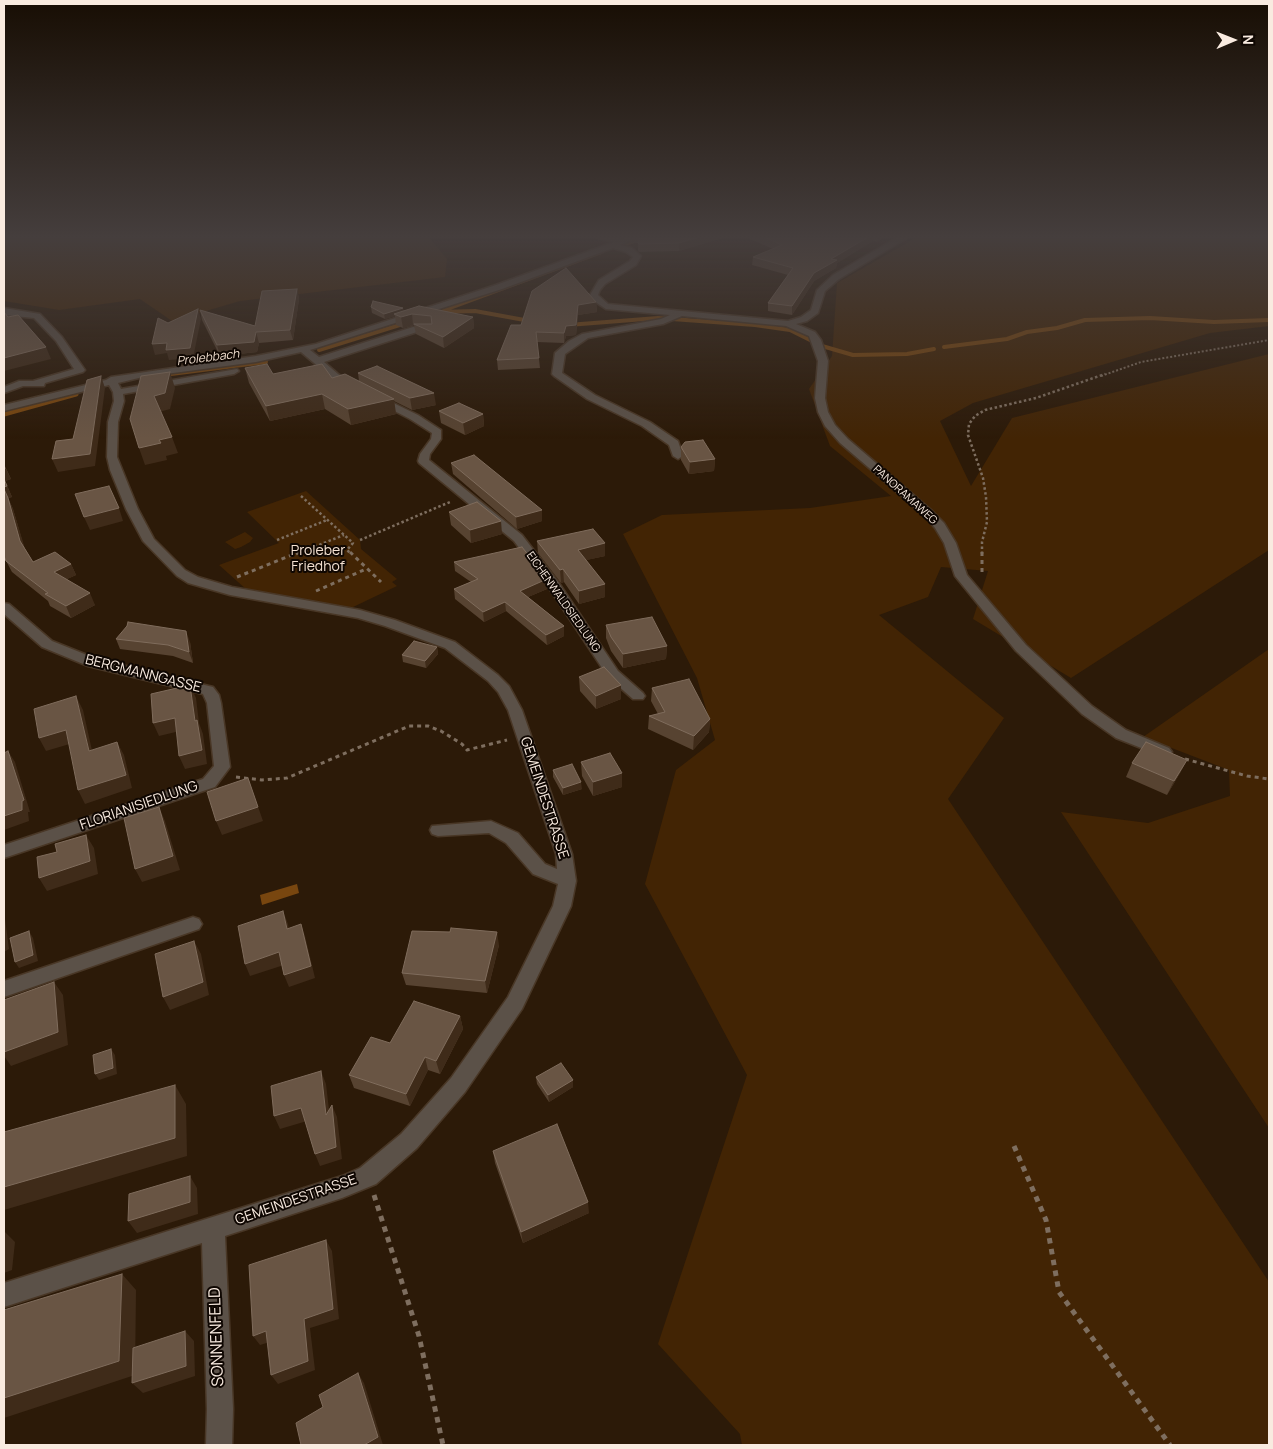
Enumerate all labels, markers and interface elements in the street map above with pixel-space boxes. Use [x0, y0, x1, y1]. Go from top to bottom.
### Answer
north arrow [1208, 15, 1258, 65]
text: N [1239, 35, 1258, 45]
water label: Prolebbach [176, 347, 240, 369]
street label: PANORAMAWEG [870, 463, 940, 527]
park label: Proleber Friedhof [291, 543, 345, 576]
street label: EICHENWALDSIEDLUNG [523, 549, 603, 655]
street label: BERGMANNGASSE [83, 651, 203, 697]
street label: GEMEINDESTRASSE [516, 735, 572, 861]
street label: FLORIANISIEDLUNG [78, 778, 200, 834]
street label: GEMEINDESTRASSE [233, 1171, 359, 1229]
street label: SONNENFELD [206, 1287, 228, 1387]

